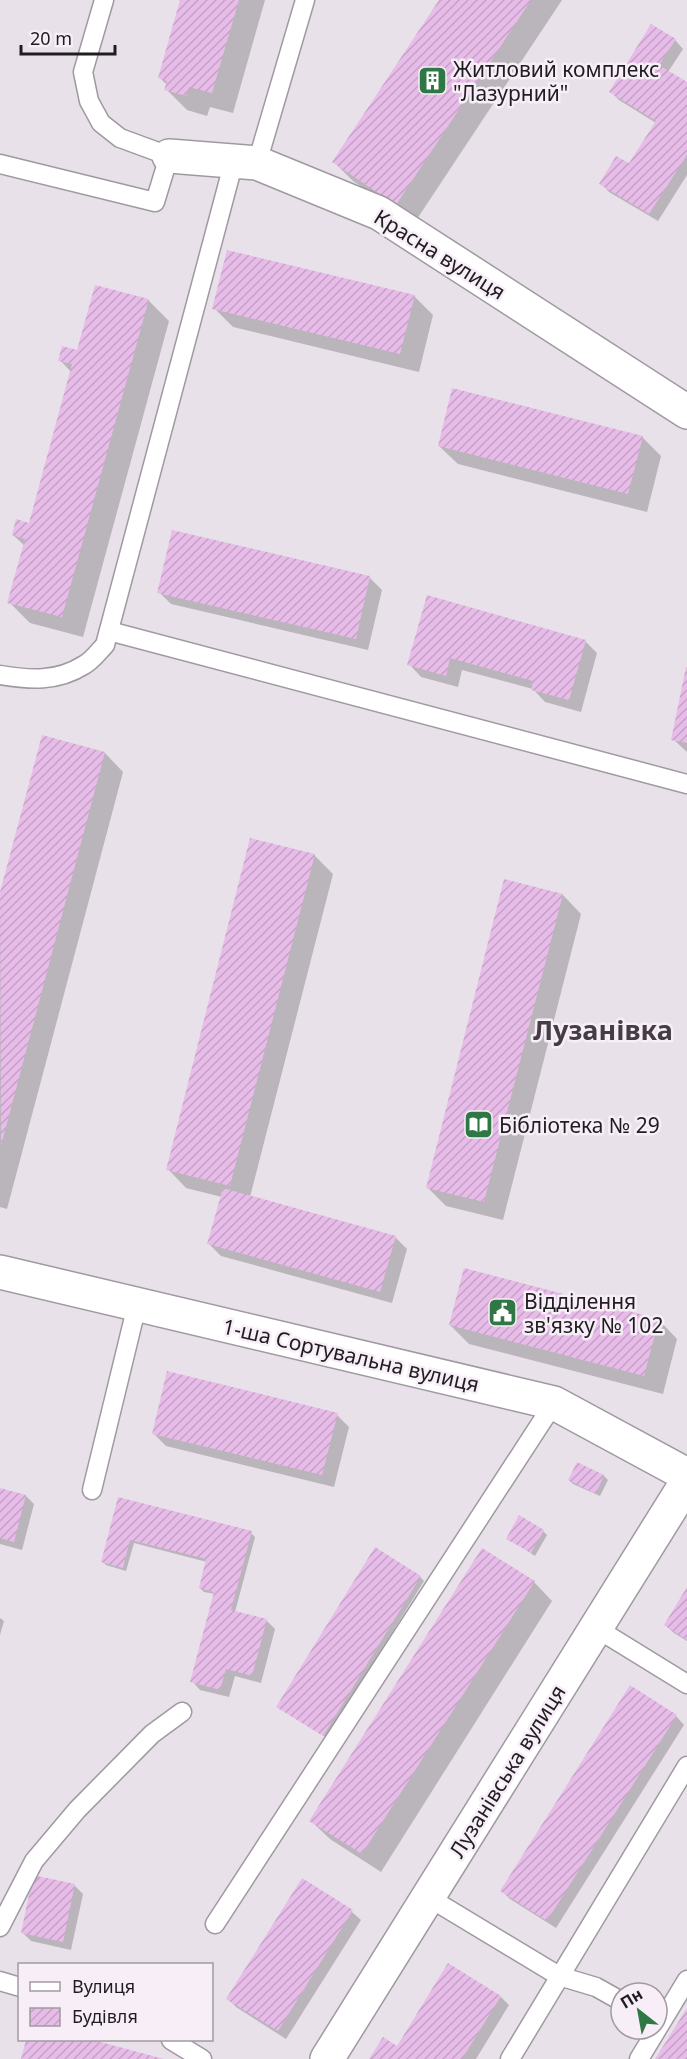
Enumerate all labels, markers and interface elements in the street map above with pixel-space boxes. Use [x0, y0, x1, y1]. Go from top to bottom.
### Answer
scale bar [21, 18, 116, 56]
text: 20 m [30, 26, 72, 50]
place label: Житловий комплекс "Лазурний" [453, 55, 659, 107]
building icon: Житловий комплекс "Лазурний" [416, 65, 448, 97]
street label: Красна вулиця [369, 202, 511, 306]
district label: Лузанівка [533, 1011, 673, 1048]
library icon: Бібліотека № 29 [462, 1109, 494, 1141]
place label: Бібліотека № 29 [499, 1111, 660, 1139]
place label: Відділення зв'язку № 102 [524, 1287, 663, 1339]
public building icon: Відділення зв'язку № 102 [487, 1297, 519, 1329]
street label: 1-ша Сортувальна вулиця [220, 1312, 482, 1398]
street label: Лузанівська вулиця [442, 1679, 572, 1863]
legend [18, 1963, 213, 2041]
text: Вулиця [72, 1974, 135, 1998]
north arrow [609, 1981, 669, 2041]
text: Пн [616, 1983, 647, 2013]
text: Будівля [72, 2004, 138, 2028]

